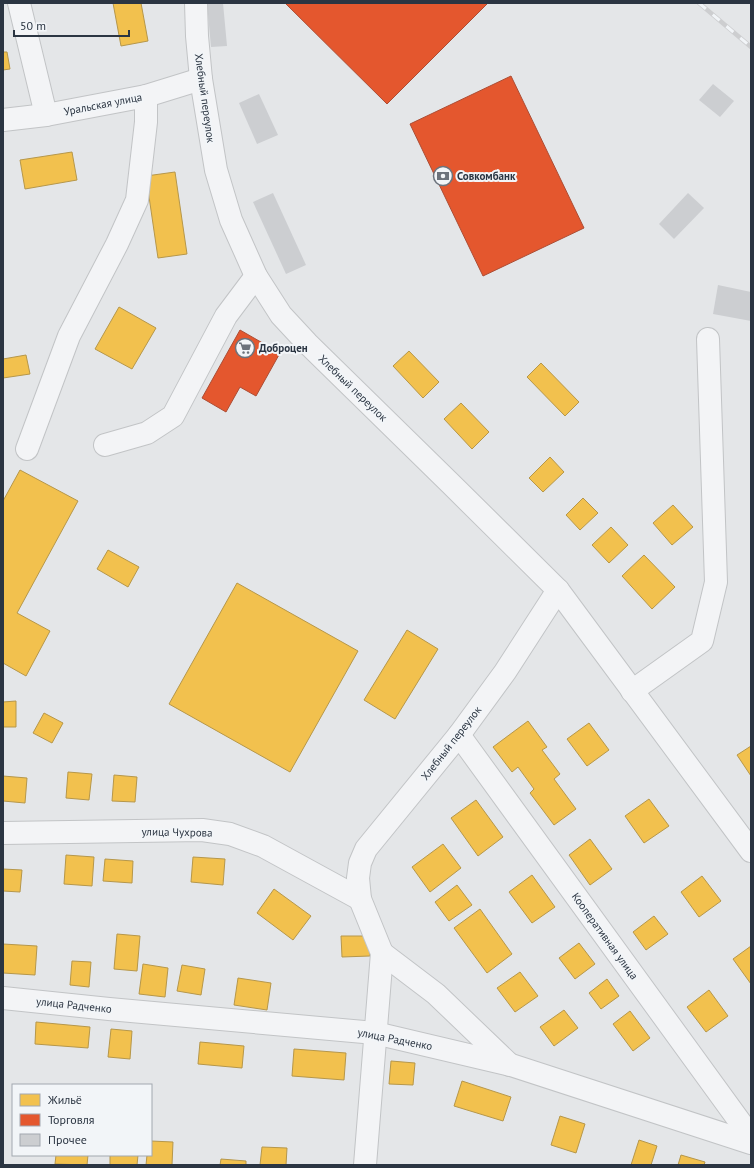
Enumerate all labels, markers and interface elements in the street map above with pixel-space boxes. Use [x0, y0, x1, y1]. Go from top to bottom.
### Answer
scale bar [14, 12, 129, 38]
text: 50 m [20, 18, 46, 33]
street label: Хлебный переулок [192, 52, 218, 144]
street label: Уральская улица [63, 90, 143, 118]
bank icon: Совкомбанк [432, 165, 454, 187]
place label: Совкомбанк [457, 169, 516, 183]
supermarket icon: Доброцен [234, 337, 256, 359]
place label: Доброцен [259, 341, 308, 355]
street label: Хлебный переулок [316, 352, 391, 425]
street label: Хлебный переулок [418, 703, 485, 783]
street label: улица Чухрова [141, 824, 213, 840]
street label: Кооперативная улица [569, 890, 641, 982]
street label: улица Радченко [35, 994, 113, 1016]
street label: улица Радченко [356, 1025, 434, 1053]
legend [12, 1084, 152, 1156]
text: Жильё [47, 1092, 82, 1107]
text: Торговля [48, 1112, 94, 1127]
text: Прочее [48, 1132, 87, 1147]

